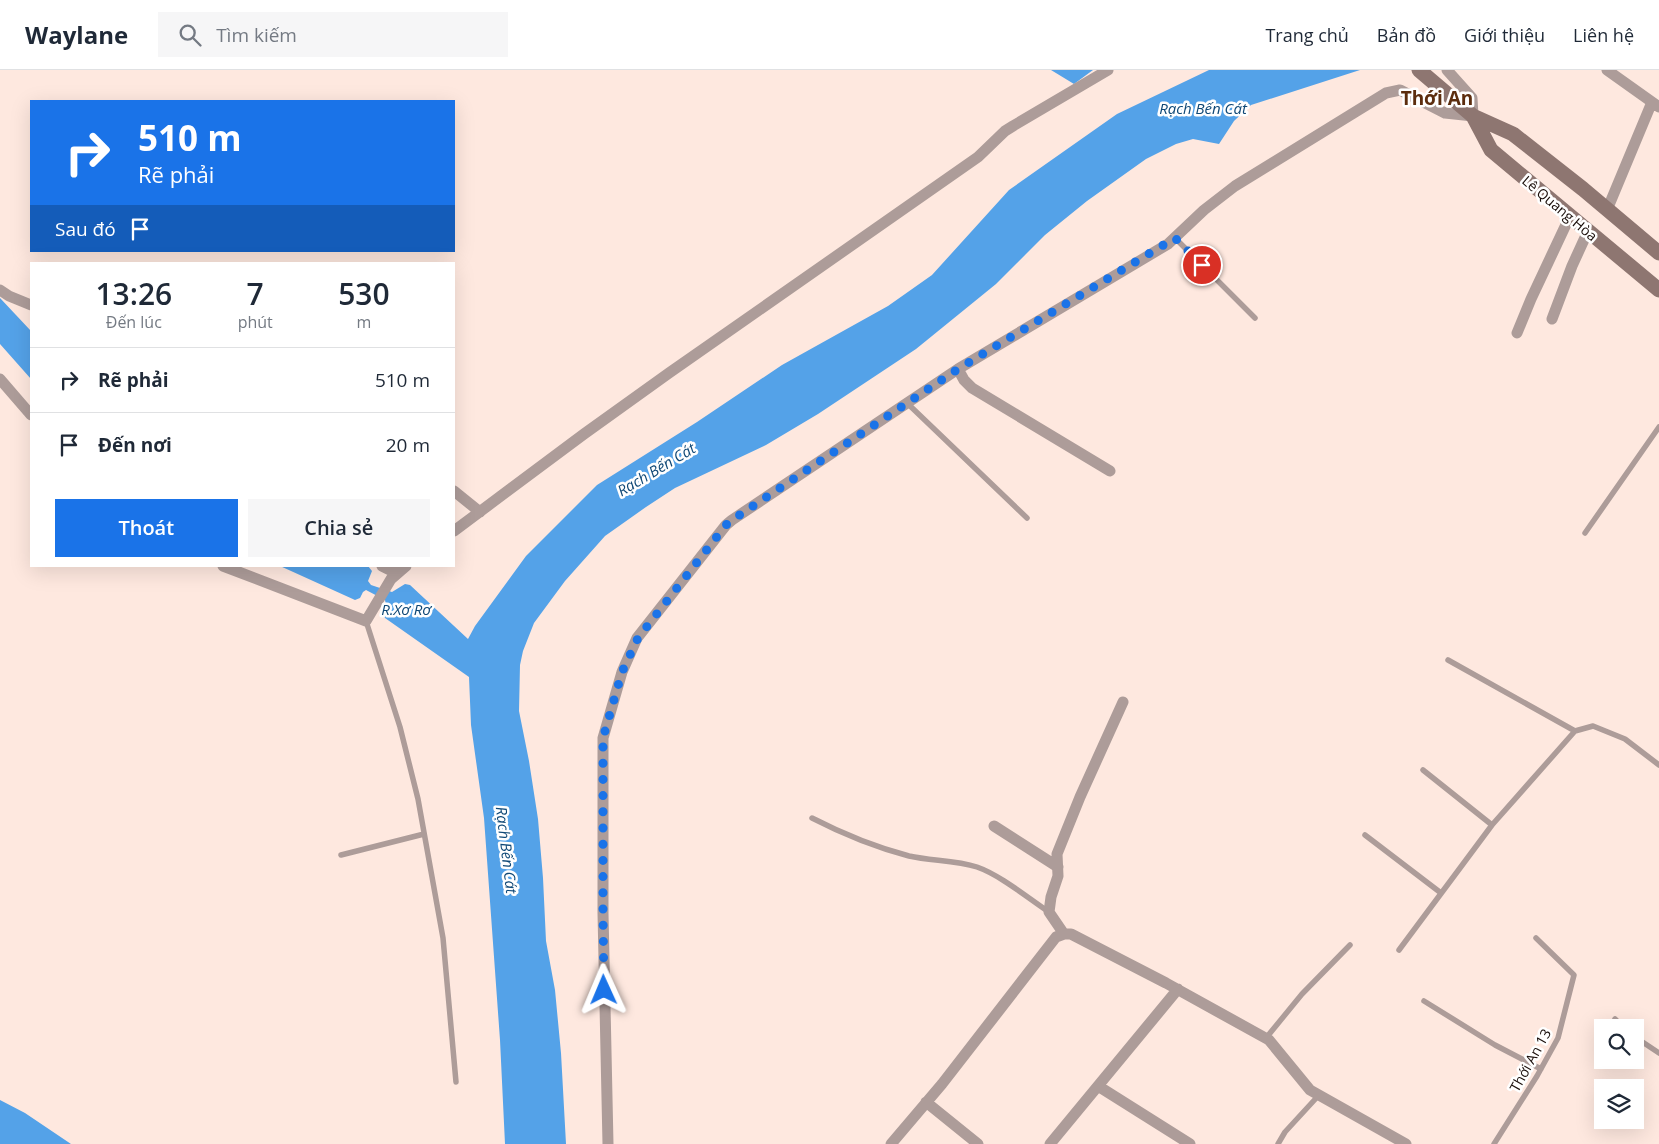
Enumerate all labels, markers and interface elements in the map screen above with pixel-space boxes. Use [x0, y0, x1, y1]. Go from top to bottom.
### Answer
search box [158, 12, 508, 57]
text: Waylane [25, 18, 128, 51]
icon: search [176, 21, 204, 49]
text: Tìm kiếm [216, 22, 297, 48]
text: Trang chủ [1265, 23, 1349, 47]
text: Bản đồ [1377, 23, 1436, 47]
text: Giới thiệu [1464, 23, 1545, 47]
text: Liên hệ [1573, 23, 1634, 47]
district label: Thới An [1401, 85, 1473, 111]
water label: Rạch Bến Cát [1159, 98, 1248, 118]
text: 510 m [138, 114, 242, 161]
icon: right [55, 120, 120, 185]
text: Rẽ phải [138, 159, 214, 189]
street label: Lê Quang Hòa [1518, 171, 1602, 245]
icon: arrive [126, 215, 154, 243]
text: Sau đó [55, 216, 116, 242]
pin [1181, 244, 1223, 286]
icon: arrive [1188, 251, 1216, 279]
text: 13:26 [95, 273, 172, 314]
text: 7 [247, 273, 264, 314]
text: 530 [338, 273, 390, 314]
text: Đến lúc [106, 311, 162, 333]
text: phút [238, 311, 273, 333]
text: m [356, 311, 371, 333]
icon: right [55, 366, 83, 394]
text: Rẽ phải [98, 367, 169, 393]
text: 510 m [375, 367, 430, 393]
icon: arrive [55, 431, 83, 459]
text: Đến nơi [98, 432, 172, 458]
text: 20 m [386, 432, 430, 458]
water label: Rạch Bến Cát [613, 437, 700, 500]
button: Thoát [55, 499, 238, 557]
button: Chia sẻ [248, 499, 430, 557]
water label: R.Xơ Rơ [381, 599, 432, 619]
water label: Rạch Bến Cát [492, 805, 522, 896]
position arrow [577, 963, 629, 1015]
map controls [1594, 1019, 1644, 1129]
button: search [1594, 1019, 1644, 1069]
street label: Thới An 13 [1505, 1025, 1555, 1095]
button: layers [1594, 1079, 1644, 1129]

